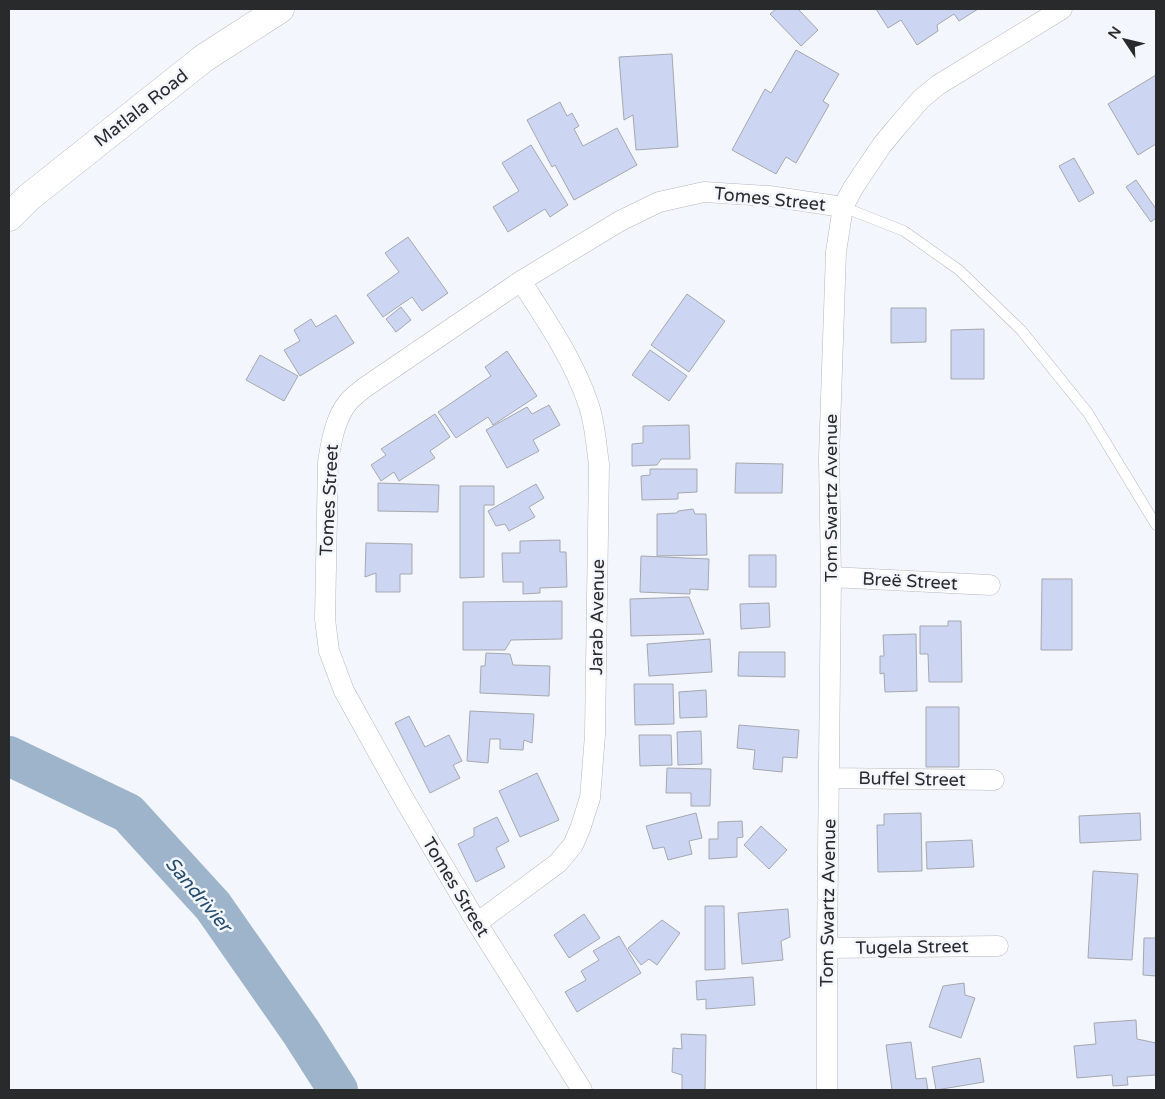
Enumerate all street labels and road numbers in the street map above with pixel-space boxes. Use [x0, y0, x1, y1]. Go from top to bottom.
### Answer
street label: Matlala Road [90, 64, 192, 152]
street label: Tomes Street [713, 182, 827, 216]
street label: Tom Swartz Avenue [820, 414, 842, 582]
street label: Tomes Street [315, 443, 343, 557]
street label: Jarab Avenue [585, 559, 609, 675]
street label: Breë Street [862, 568, 958, 594]
street label: Buffel Street [858, 767, 966, 791]
street label: Tom Swartz Avenue [816, 819, 840, 987]
street label: Tomes Street [418, 833, 494, 941]
street label: Tugela Street [855, 935, 969, 959]

